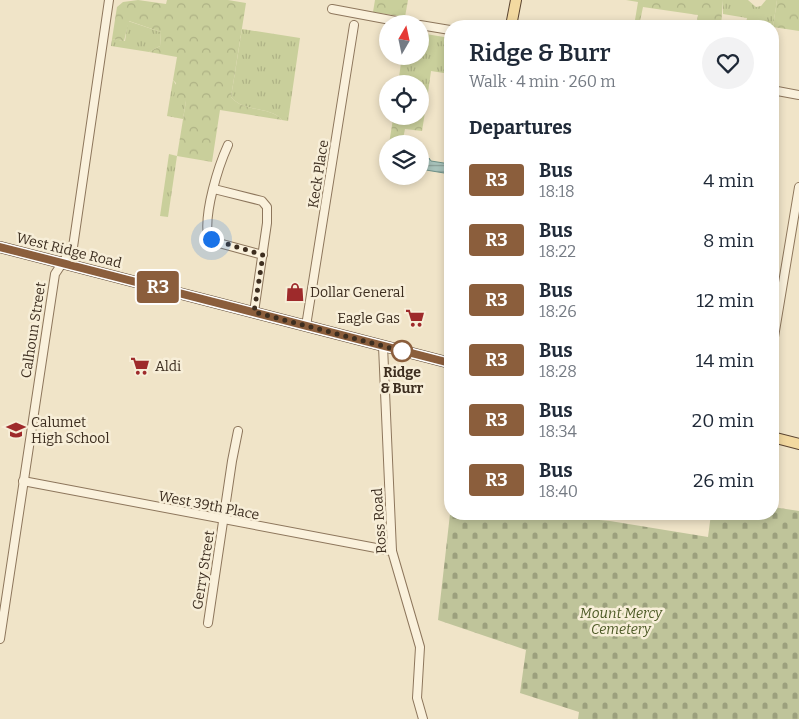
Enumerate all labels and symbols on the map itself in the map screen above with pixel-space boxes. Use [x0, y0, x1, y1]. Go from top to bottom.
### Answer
north arrow [379, 15, 429, 65]
street label: Keck Place [305, 139, 332, 209]
your location [199, 227, 224, 252]
street label: West Ridge Road [14, 229, 123, 272]
line badge: R3 [136, 271, 180, 303]
street label: Calhoun Street [18, 281, 49, 379]
shop icon: Dollar General [284, 281, 306, 303]
place label: Dollar General [310, 284, 404, 301]
supermarket icon: Eagle Gas [404, 307, 426, 329]
place label: Eagle Gas [337, 310, 400, 327]
marker: Ridge & Burr [391, 340, 413, 362]
supermarket icon: Aldi [129, 355, 151, 377]
place label: Aldi [155, 358, 181, 375]
place label: Ridge & Burr [381, 364, 424, 397]
place label: Calumet High School [31, 414, 109, 447]
school or university icon: Calumet High School [5, 419, 27, 441]
street label: West 39th Place [157, 487, 261, 524]
street label: Ross Road [369, 487, 390, 555]
street label: Gerry Street [189, 529, 218, 611]
park label: Mount Mercy Cemetery [580, 605, 663, 638]

